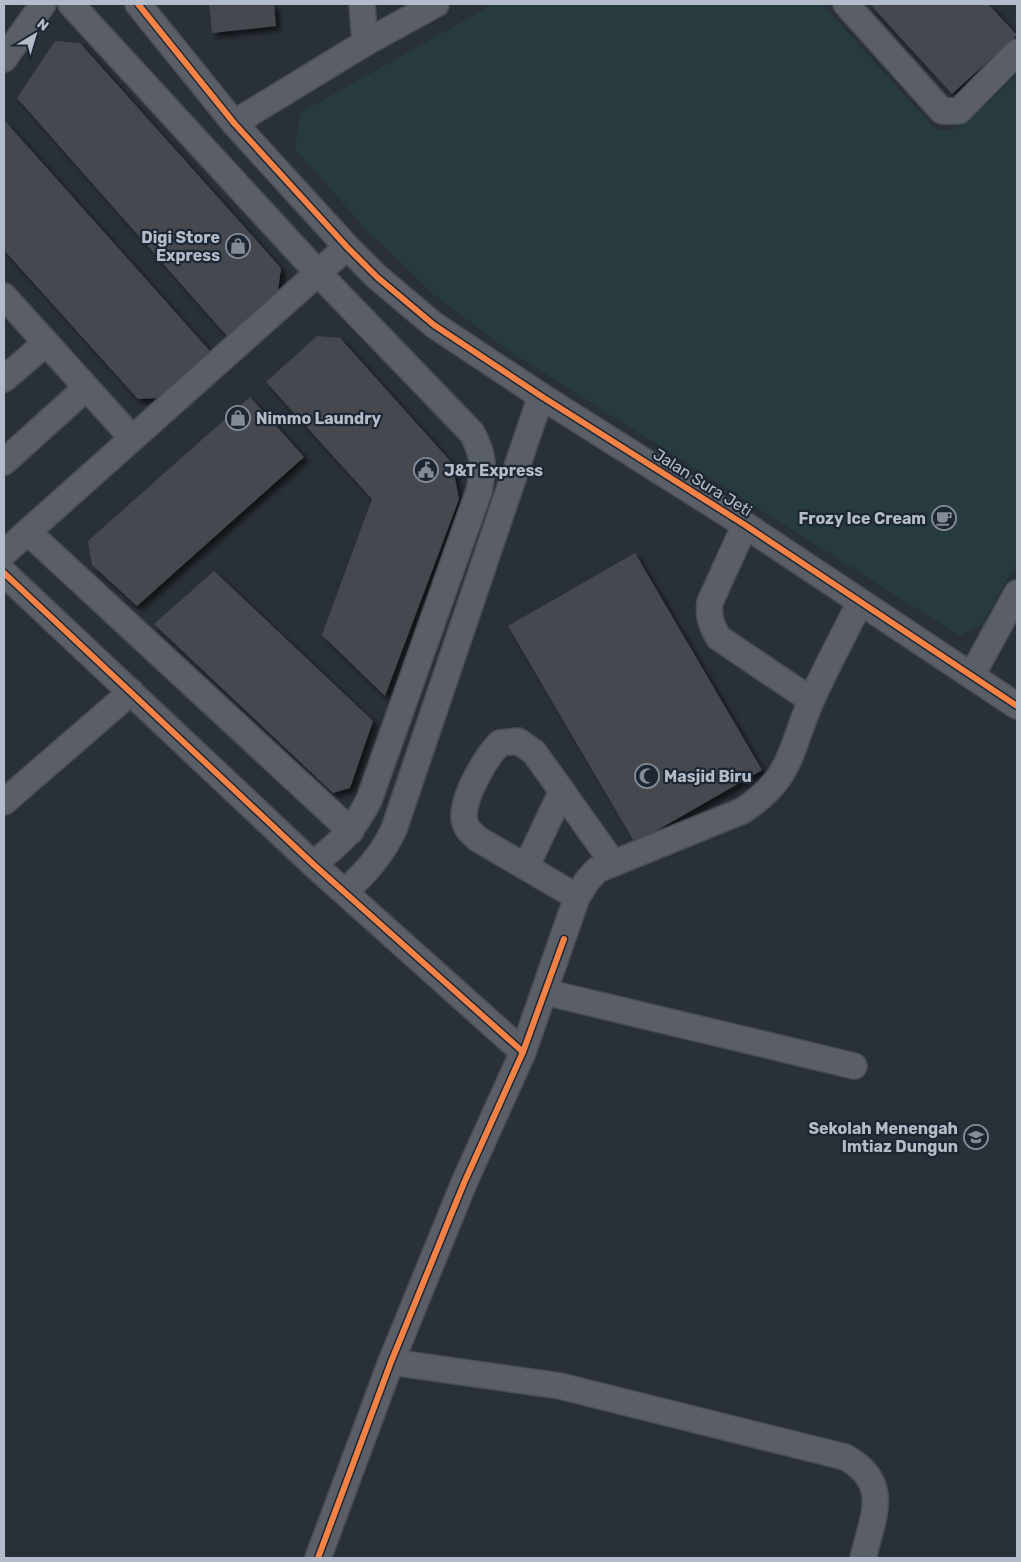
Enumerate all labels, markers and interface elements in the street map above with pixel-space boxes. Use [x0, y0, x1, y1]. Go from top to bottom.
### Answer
north arrow [10, 10, 60, 60]
text: N [33, 15, 52, 35]
place label: Digi Store Express [141, 228, 220, 265]
shop icon: Digi Store Express [225, 233, 251, 259]
shop icon: Nimmo Laundry [225, 405, 251, 431]
place label: Nimmo Laundry [256, 409, 381, 428]
street label: Jalan Sura Jeti [650, 445, 756, 520]
public building icon: J&T Express [413, 457, 439, 483]
place label: J&T Express [444, 461, 543, 480]
cafe icon: Frozy Ice Cream [931, 505, 957, 531]
place label: Frozy Ice Cream [798, 509, 926, 528]
mosque icon: Masjid Biru [634, 763, 660, 789]
place label: Masjid Biru [664, 767, 752, 786]
place label: Sekolah Menengah Imtiaz Dungun [808, 1119, 958, 1156]
school or university icon: Sekolah Menengah Imtiaz Dungun [963, 1124, 989, 1150]

